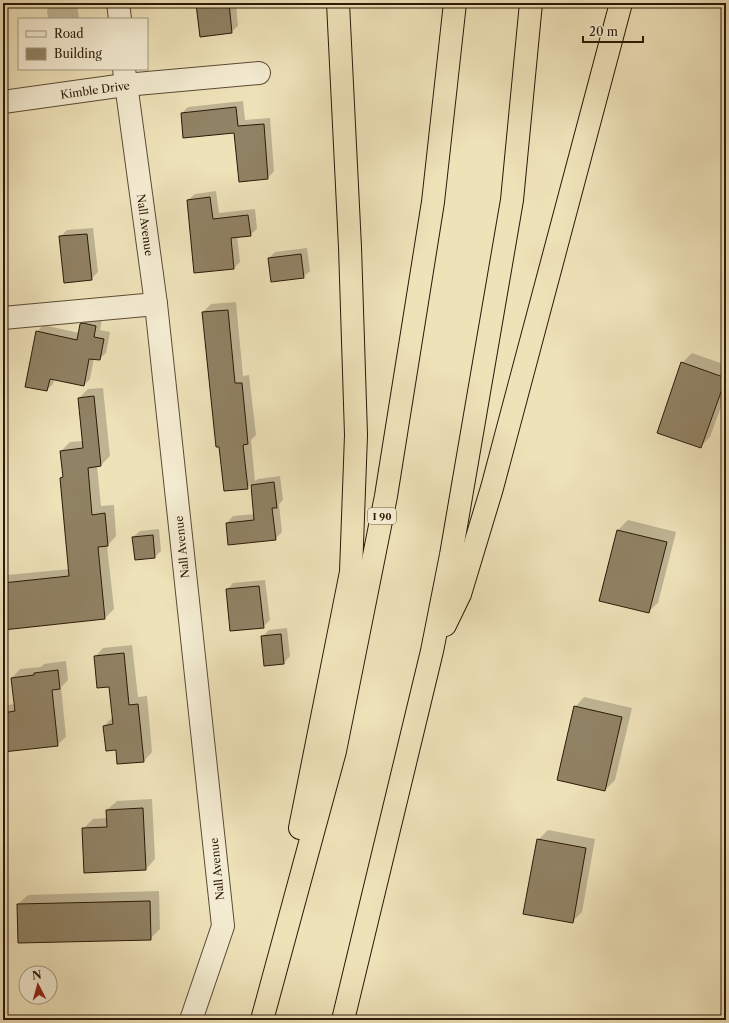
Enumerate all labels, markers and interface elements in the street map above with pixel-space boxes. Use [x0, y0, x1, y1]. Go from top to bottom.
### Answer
legend [18, 18, 148, 70]
scale bar [583, 18, 643, 44]
text: 20 m [589, 24, 618, 39]
text: Road [54, 26, 84, 41]
text: Building [54, 46, 102, 61]
street label: Kimble Drive [59, 78, 131, 102]
street label: Nall Avenue [134, 193, 156, 257]
road number: I 90 [368, 508, 396, 524]
street label: Nall Avenue [172, 515, 192, 579]
street label: Nall Avenue [207, 837, 227, 901]
north arrow [18, 965, 58, 1005]
text: N [31, 968, 43, 983]

